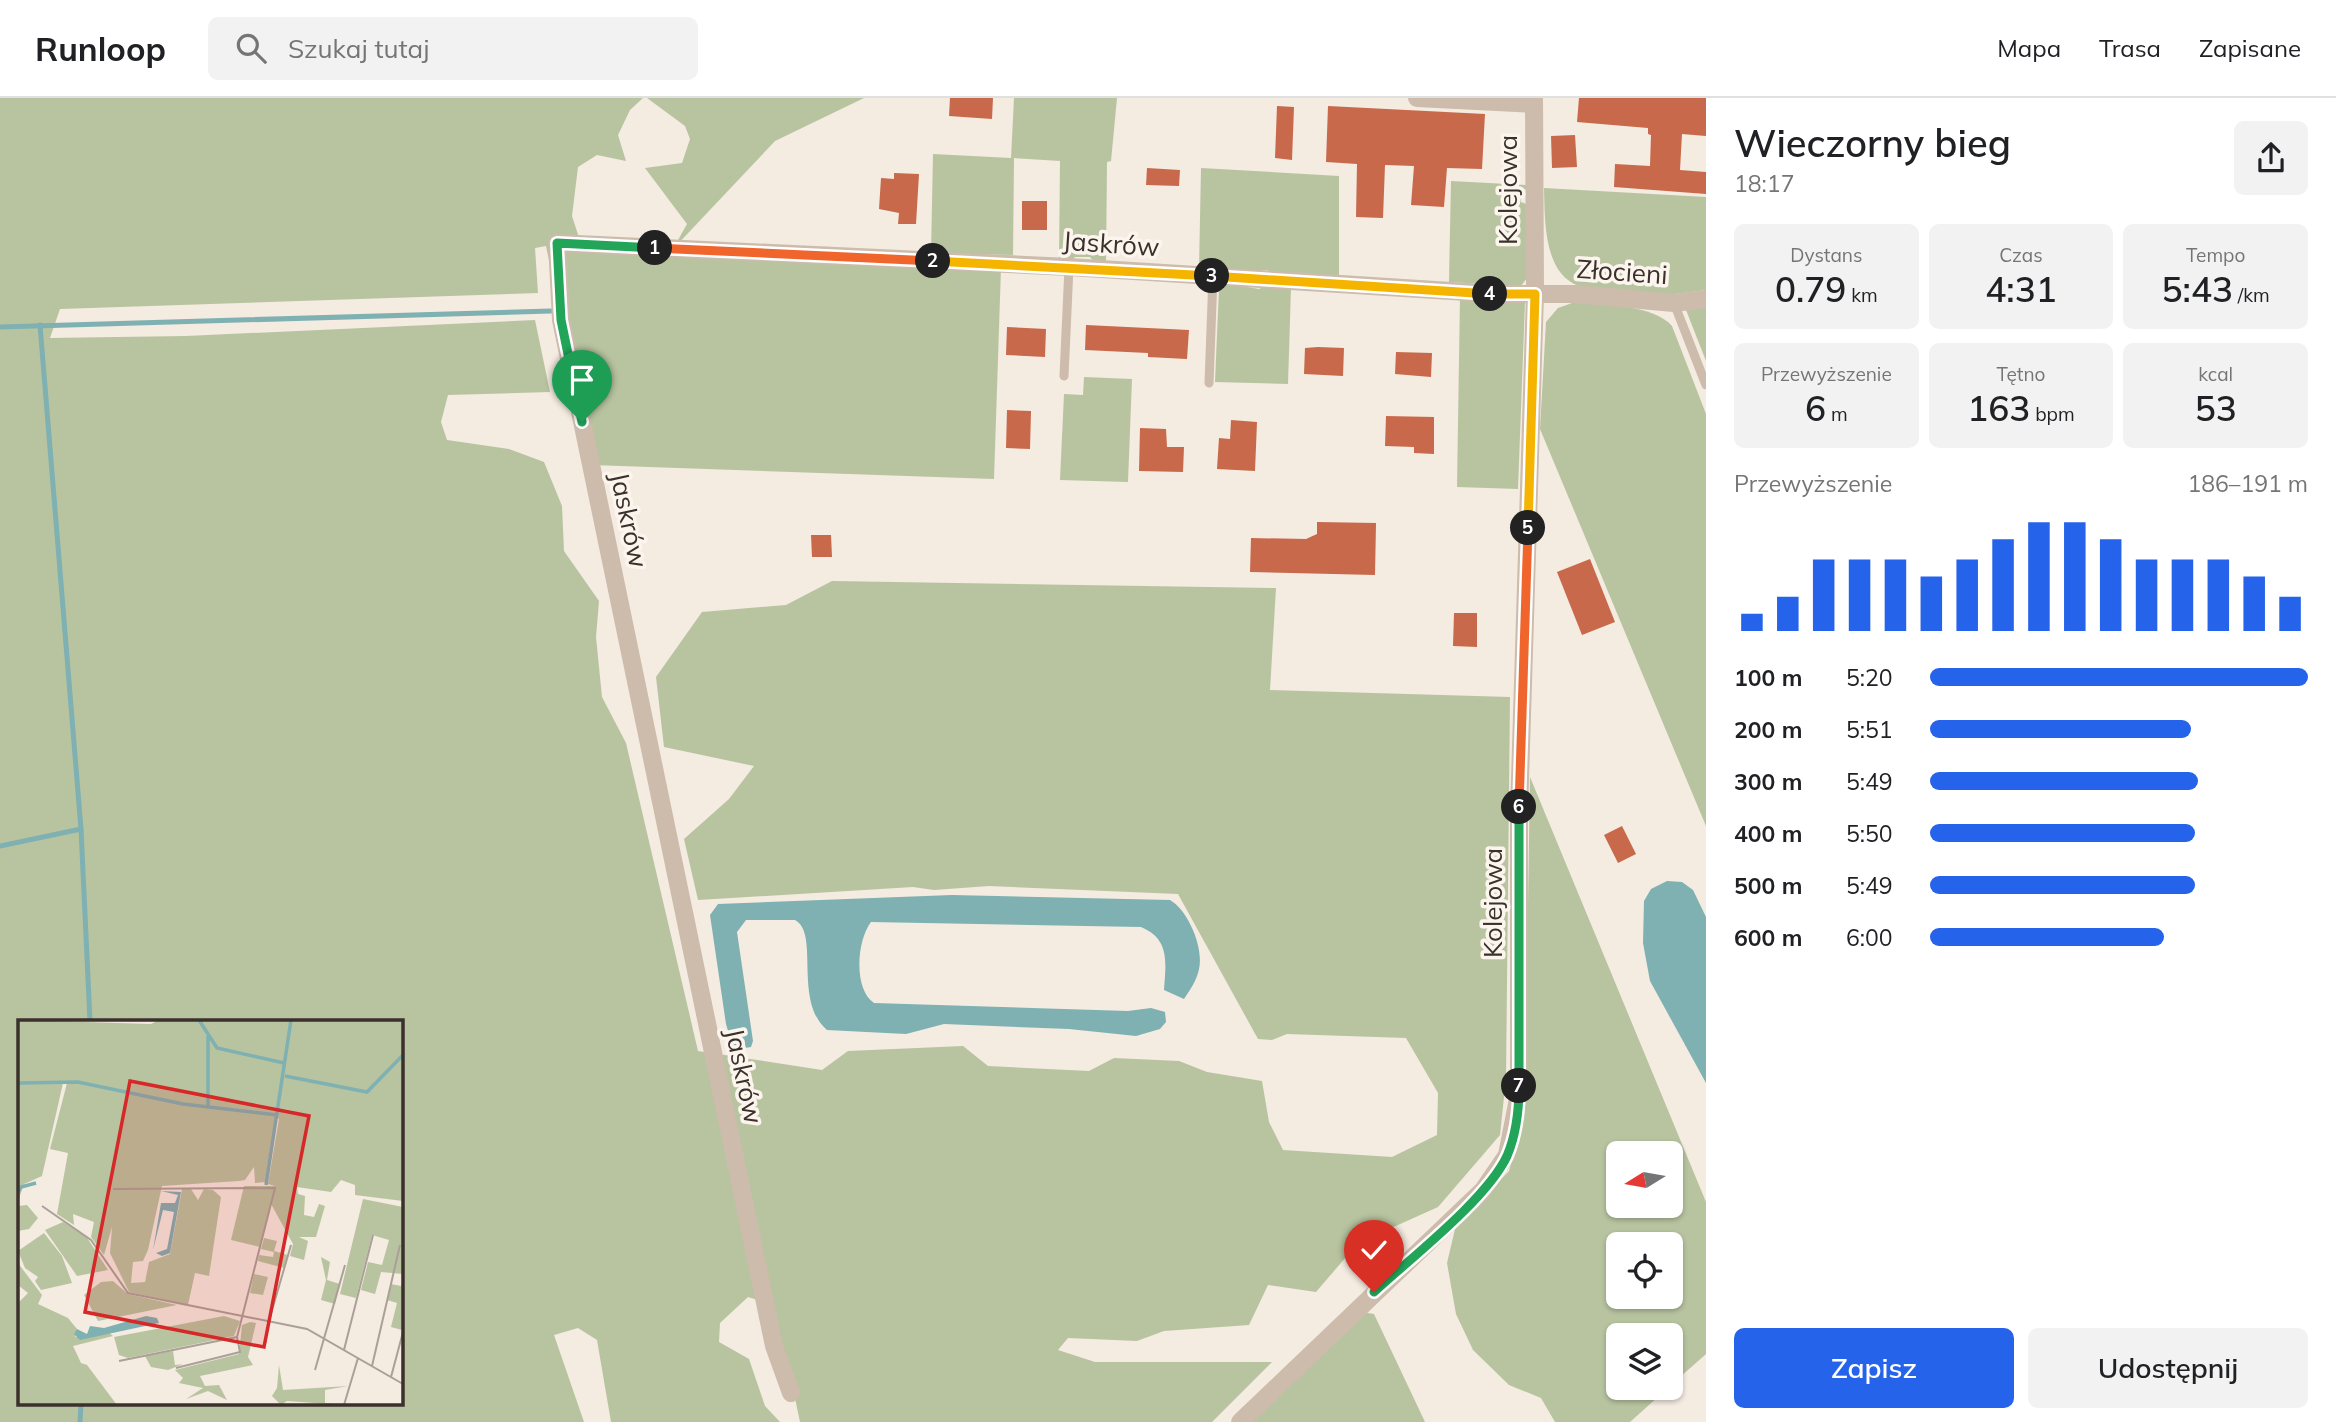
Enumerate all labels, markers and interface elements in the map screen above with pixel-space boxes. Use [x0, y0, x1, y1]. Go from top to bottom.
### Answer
search box [208, 17, 698, 80]
text: Runloop [35, 28, 166, 69]
icon: search [232, 29, 270, 67]
text: Szukaj tutaj [288, 32, 429, 65]
text: Mapa [1997, 33, 2061, 63]
text: Trasa [2099, 33, 2161, 63]
text: Zapisane [2199, 33, 2301, 63]
text: Wieczorny bieg [1734, 119, 2011, 167]
button: share [2234, 121, 2308, 195]
street label: Kolejowa [1491, 135, 1524, 245]
text: 18:17 [1734, 169, 1794, 198]
street label: Jaskrów [1062, 224, 1161, 263]
pin: 1 [638, 230, 672, 266]
text: 1 [649, 235, 660, 259]
text: Dystans [1790, 243, 1862, 267]
text: Czas [1999, 243, 2043, 267]
text: Tempo [2186, 243, 2245, 267]
pin: 2 [916, 244, 950, 278]
text: 2 [927, 248, 938, 272]
street label: Złocieni [1575, 252, 1669, 291]
pin: 3 [1194, 258, 1230, 294]
text: 3 [1206, 263, 1217, 287]
text: 0.79 [1775, 267, 1846, 311]
text: 4:31 [1985, 267, 2057, 311]
text: 5:43 [2162, 267, 2233, 311]
pin: 4 [1472, 276, 1508, 312]
text: 4 [1484, 281, 1495, 305]
text: km [1846, 283, 1878, 307]
text: /km [2233, 283, 2270, 307]
pin [552, 350, 612, 422]
icon: arrive [563, 361, 601, 399]
text: Przewyższenie [1761, 362, 1892, 386]
text: Tętno [1996, 362, 2045, 386]
text: kcal [2198, 362, 2233, 386]
text: 6 [1805, 386, 1826, 430]
text: 163 [1967, 386, 2030, 430]
text: 53 [2195, 386, 2237, 430]
text: m [1826, 402, 1848, 426]
text: bpm [2030, 402, 2075, 426]
street label: Jaskrów [603, 469, 656, 571]
text: Przewyższenie [1734, 469, 1892, 498]
text: 186–191 m [2187, 469, 2308, 498]
pin: 5 [1510, 510, 1546, 546]
text: 5 [1522, 515, 1533, 539]
text: 100 m [1734, 663, 1802, 692]
text: 5:20 [1846, 663, 1893, 692]
text: 200 m [1734, 715, 1802, 744]
text: 5:51 [1846, 715, 1893, 744]
text: 300 m [1734, 767, 1802, 796]
text: 5:49 [1846, 767, 1893, 796]
pin: 6 [1502, 790, 1536, 824]
text: 6 [1513, 794, 1524, 818]
text: 400 m [1734, 819, 1802, 848]
text: 5:50 [1846, 819, 1893, 848]
street label: Kolejowa [1476, 848, 1509, 958]
text: 500 m [1734, 871, 1802, 900]
text: 5:49 [1846, 871, 1893, 900]
text: 600 m [1734, 923, 1802, 952]
text: 6:00 [1846, 923, 1893, 952]
inset map [18, 1020, 402, 1404]
street label: Jaskrów [718, 1025, 771, 1127]
pin: 7 [1502, 1068, 1536, 1104]
text: 7 [1513, 1073, 1524, 1097]
north arrow [1606, 1141, 1684, 1218]
map controls [1606, 1141, 1683, 1400]
pin [1344, 1220, 1404, 1292]
icon: check [1355, 1231, 1393, 1269]
button: locate [1606, 1232, 1683, 1309]
button: layers [1606, 1323, 1683, 1400]
button: Zapisz [1734, 1328, 2014, 1408]
button: Udostępnij [2028, 1328, 2308, 1408]

